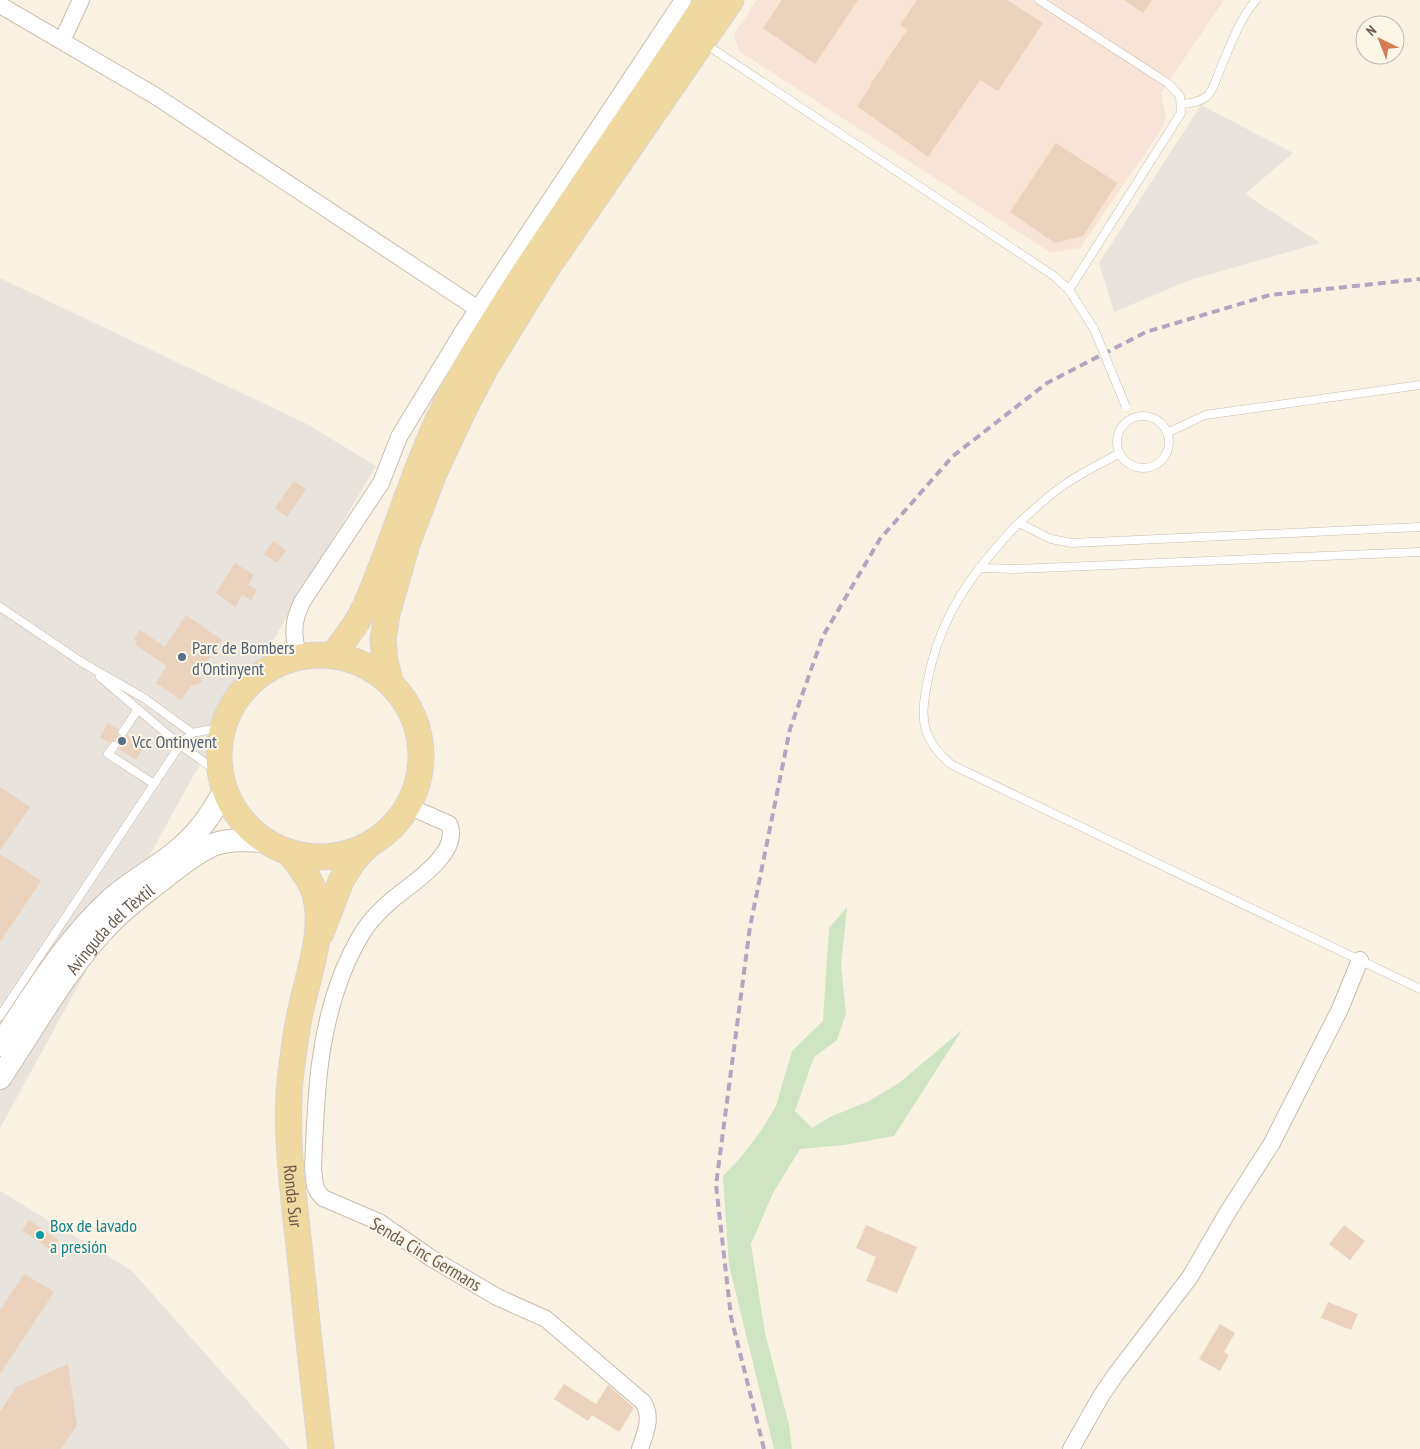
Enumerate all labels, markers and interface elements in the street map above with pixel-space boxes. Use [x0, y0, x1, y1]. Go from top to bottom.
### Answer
north arrow [1355, 15, 1405, 65]
text: N [1362, 21, 1380, 40]
place label: Parc de Bombers d'Ontinyent [192, 636, 295, 680]
marker: Parc de Bombers d'Ontinyent [176, 651, 188, 663]
place label: Vcc Ontinyent [131, 730, 217, 753]
marker: Vcc Ontinyent [116, 735, 128, 747]
street label: Avinguda del Tèxtil [60, 878, 159, 979]
street label: Ronda Sur [279, 1164, 308, 1229]
street label: Senda Cinc Germans [366, 1212, 486, 1296]
place label: Box de lavado a presión [50, 1214, 137, 1258]
marker: Box de lavado a presión [34, 1229, 46, 1241]

